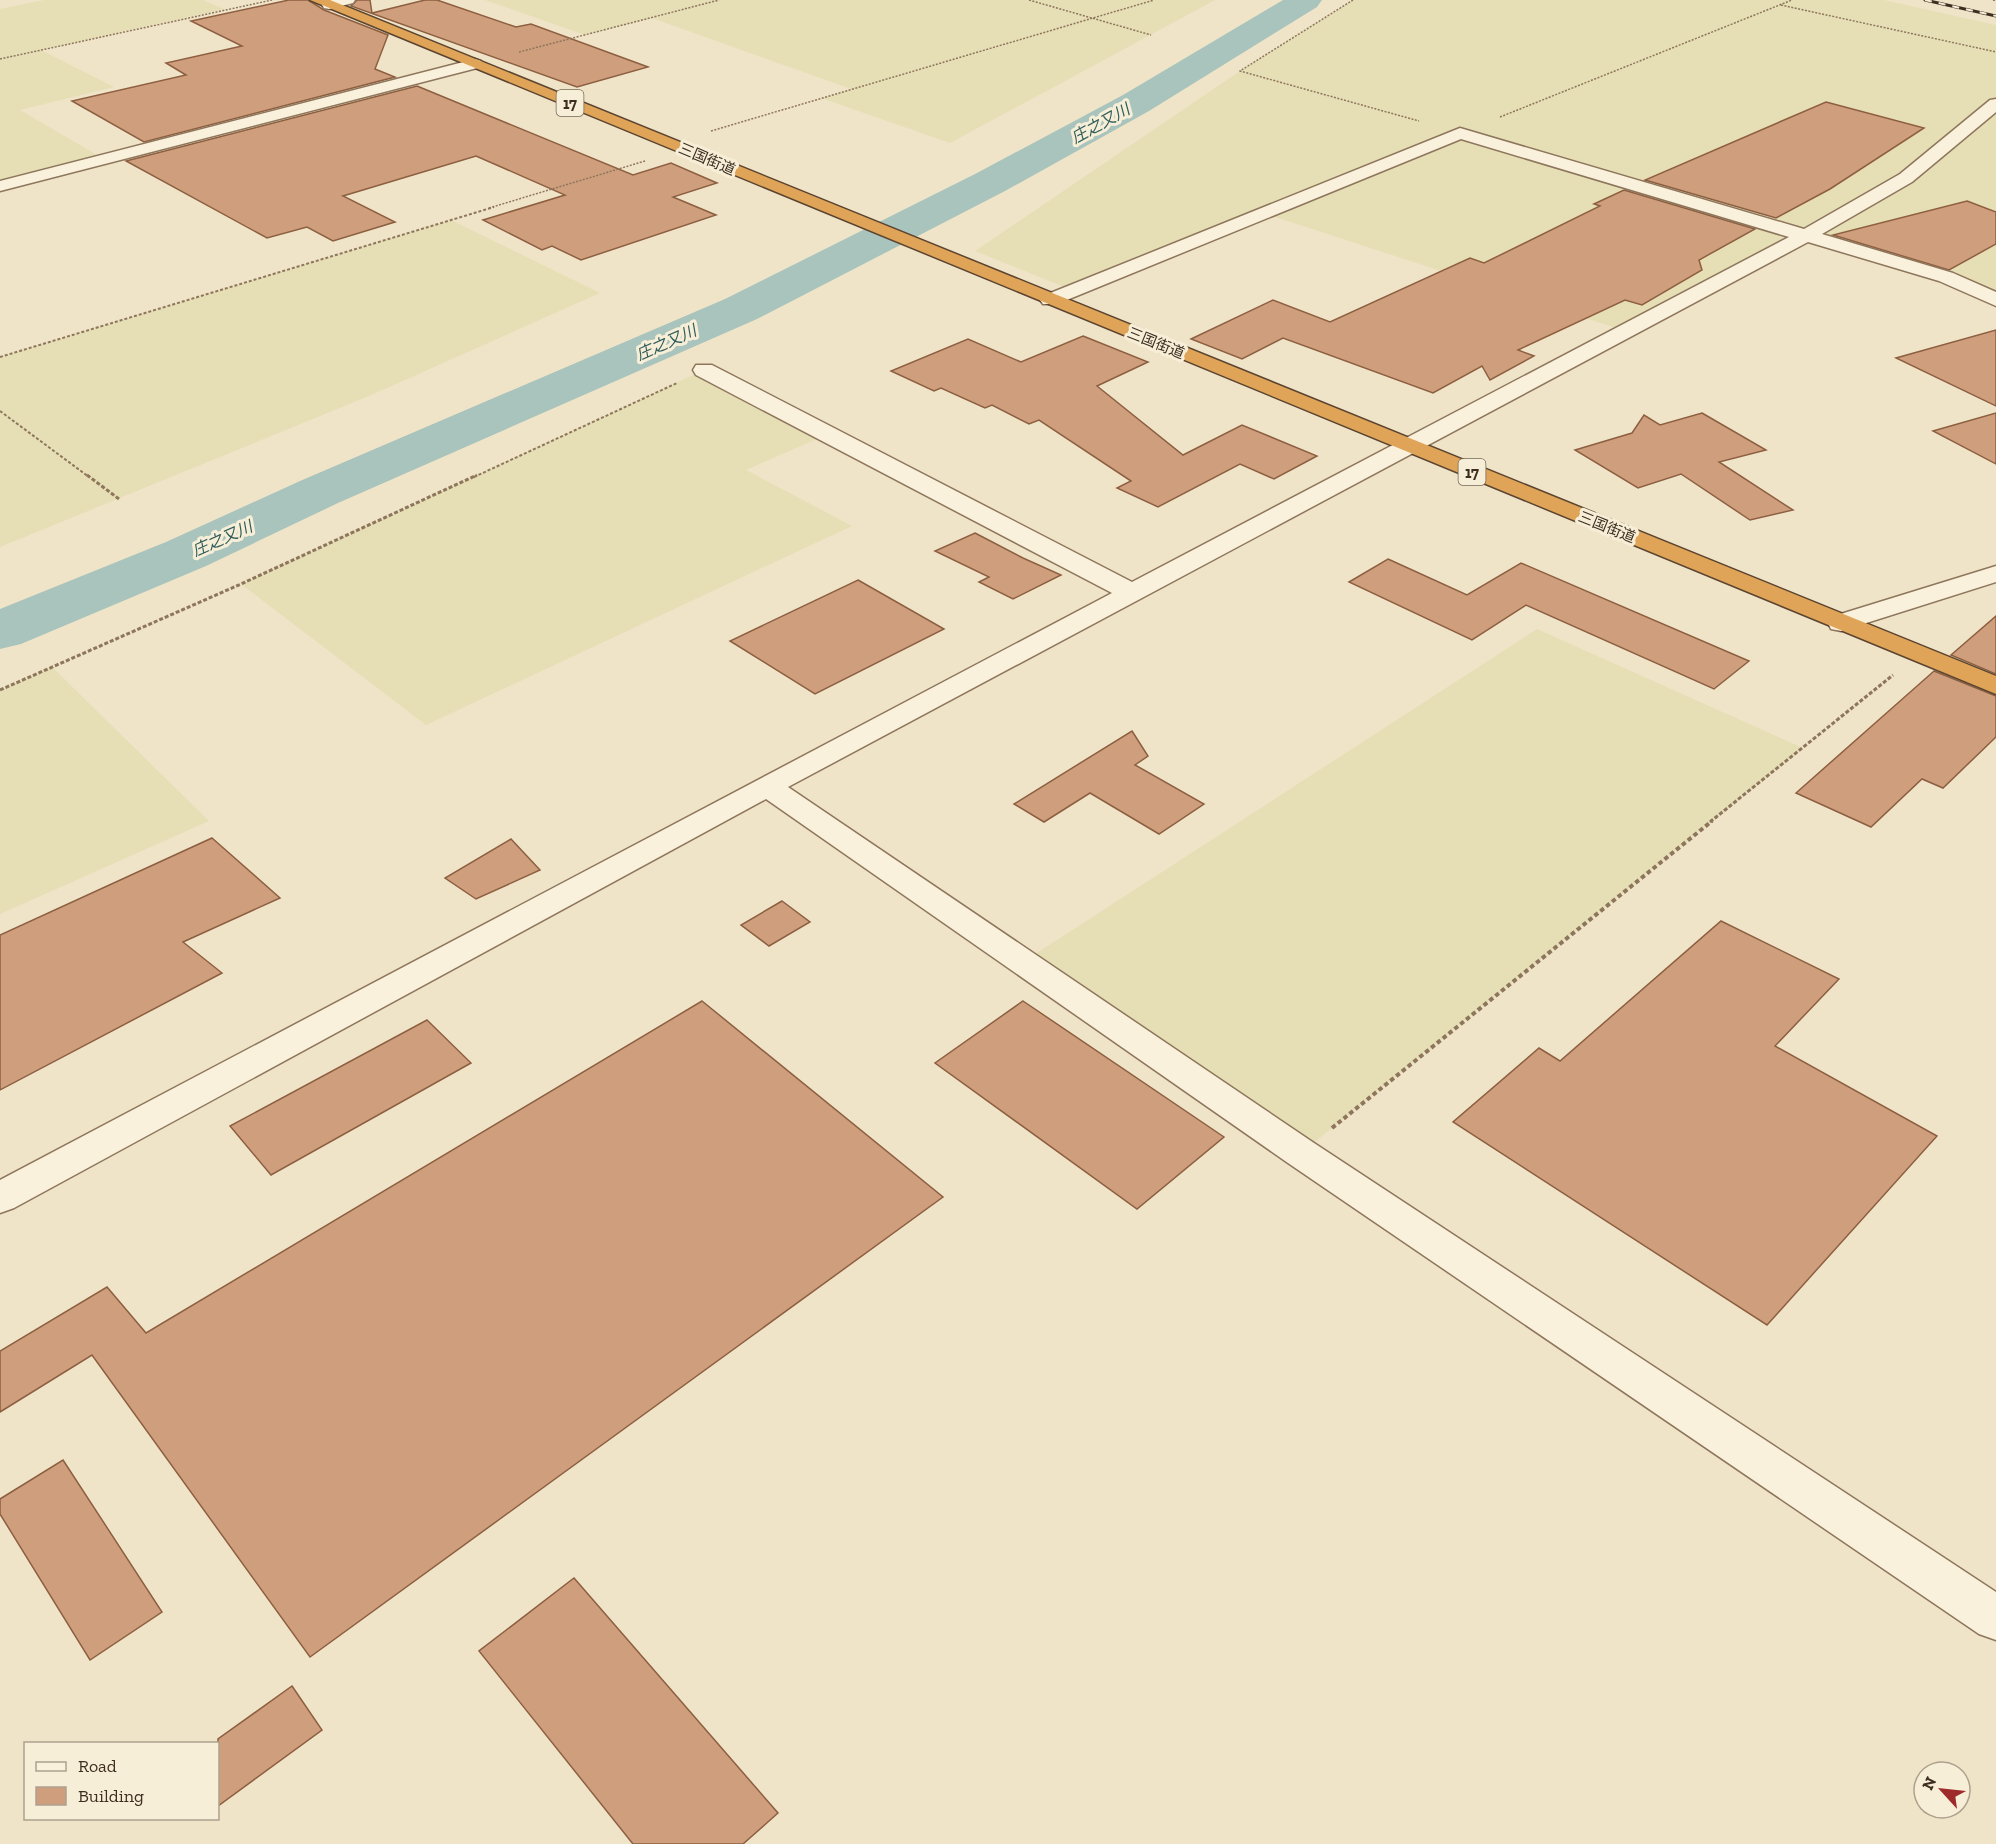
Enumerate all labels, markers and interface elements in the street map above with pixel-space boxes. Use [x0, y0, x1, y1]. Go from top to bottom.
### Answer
road number: 17 [556, 90, 584, 116]
water label: 庄之又川 [1068, 99, 1135, 147]
street label: 三国街道 [676, 139, 738, 179]
water label: 庄之又川 [633, 320, 701, 364]
street label: 三国街道 [1125, 323, 1187, 363]
road number: 17 [1458, 459, 1486, 485]
street label: 三国街道 [1576, 507, 1638, 547]
water label: 庄之又川 [189, 516, 257, 560]
legend [24, 1742, 219, 1820]
text: Road [78, 1755, 117, 1777]
north arrow [1912, 1760, 1972, 1820]
text: N [1918, 1774, 1940, 1793]
text: Building [78, 1785, 144, 1807]

